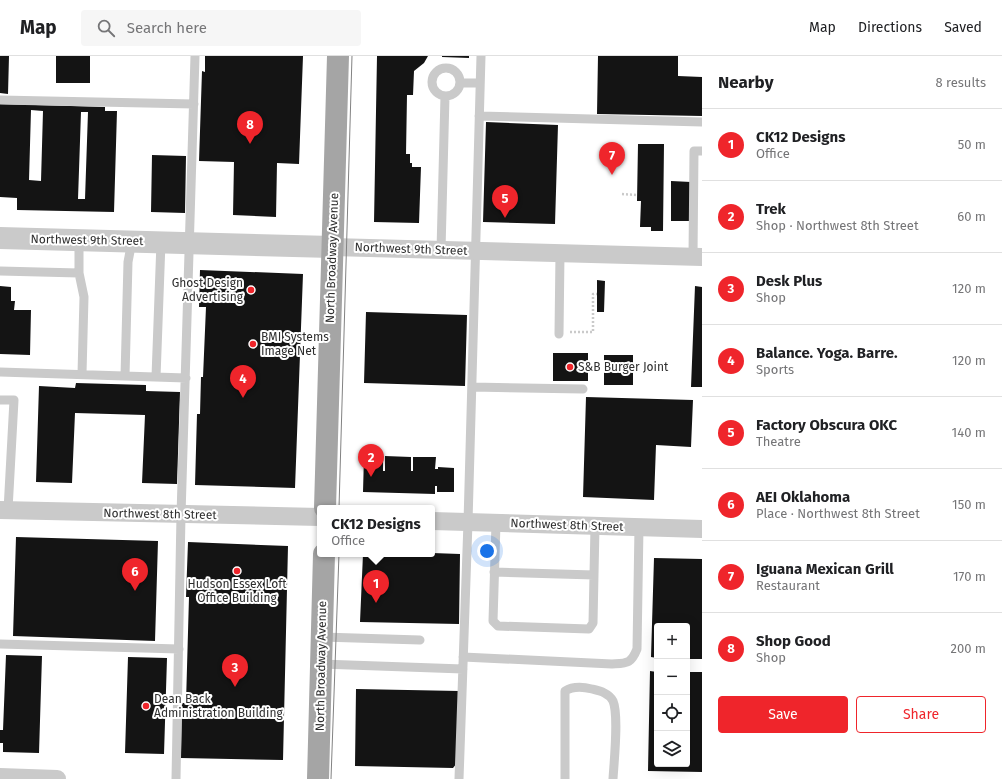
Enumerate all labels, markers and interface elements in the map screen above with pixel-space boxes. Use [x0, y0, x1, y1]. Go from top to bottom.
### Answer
search box [81, 10, 361, 46]
text: Map [20, 16, 57, 39]
icon: search [95, 17, 117, 39]
text: Search here [127, 19, 207, 37]
text: Map [809, 19, 836, 36]
text: Directions [858, 19, 922, 36]
text: Saved [944, 19, 982, 36]
text: Nearby [718, 72, 773, 93]
text: 8 results [935, 75, 986, 90]
pin: 8 [237, 111, 263, 144]
text: CK12 Designs [756, 128, 845, 146]
text: 1 [728, 137, 734, 152]
text: 50 m [958, 137, 986, 152]
pin: 7 [599, 142, 625, 175]
text: Office [756, 146, 790, 161]
pin: 5 [492, 185, 518, 218]
street label: North Broadway Avenue [323, 193, 341, 323]
text: Trek [756, 200, 786, 218]
text: 2 [728, 209, 734, 224]
text: 60 m [957, 209, 986, 224]
text: Shop · Northwest 8th Street [756, 218, 919, 233]
street label: Northwest 9th Street [30, 232, 144, 248]
street label: Northwest 9th Street [354, 240, 468, 258]
text: Desk Plus [756, 272, 822, 290]
place label: Ghost Design Advertising [172, 276, 244, 304]
text: 3 [728, 281, 734, 296]
text: 120 m [952, 281, 986, 296]
marker: Ghost Design Advertising [246, 285, 256, 295]
text: Shop [756, 290, 786, 305]
place label: BMI Systems Image Net [261, 330, 329, 358]
marker: BMI Systems Image Net [248, 339, 258, 349]
text: Balance. Yoga. Barre. [756, 344, 898, 362]
text: 4 [727, 353, 735, 368]
text: 120 m [952, 353, 986, 368]
place label: S&B Burger Joint [578, 360, 669, 374]
marker: S&B Burger Joint [565, 362, 575, 372]
text: Sports [756, 362, 794, 377]
pin: 4 [230, 365, 256, 398]
text: Factory Obscura OKC [756, 416, 897, 434]
text: 5 [728, 425, 734, 440]
text: 140 m [952, 425, 986, 440]
text: Theatre [756, 434, 801, 449]
pin: 2 [358, 444, 384, 477]
text: AEI Oklahoma [756, 488, 850, 506]
text: 6 [727, 497, 735, 512]
text: 150 m [952, 497, 986, 512]
popup [317, 505, 435, 557]
street label: Northwest 8th Street [103, 506, 217, 522]
text: Place · Northwest 8th Street [756, 506, 920, 521]
text: CK12 Designs [331, 515, 421, 533]
street label: Northwest 8th Street [510, 516, 624, 534]
text: Office [331, 533, 365, 548]
your location [477, 541, 497, 561]
pin: 6 [122, 558, 148, 591]
text: Iguana Mexican Grill [756, 560, 894, 578]
marker: Hudson Essex Loft Office Building [232, 566, 242, 576]
text: 7 [728, 569, 734, 584]
text: 170 m [953, 569, 986, 584]
pin: 1 [363, 570, 389, 603]
place label: Hudson Essex Loft Office Building [187, 577, 287, 605]
text: Restaurant [756, 578, 820, 593]
street label: North Broadway Avenue [313, 601, 329, 731]
map controls [654, 623, 690, 767]
button: + [654, 623, 690, 659]
text: Shop Good [756, 632, 831, 650]
text: 8 [727, 641, 735, 656]
text: 200 m [950, 641, 986, 656]
text: Shop [756, 650, 786, 665]
pin: 3 [222, 654, 248, 687]
button: − [654, 659, 690, 695]
place label: Dean Back Administration Building [154, 692, 283, 720]
button: locate [654, 695, 690, 731]
button: Save [718, 696, 848, 733]
button: Share [856, 696, 986, 733]
marker: Dean Back Administration Building [141, 701, 151, 711]
button: layers [654, 731, 690, 767]

